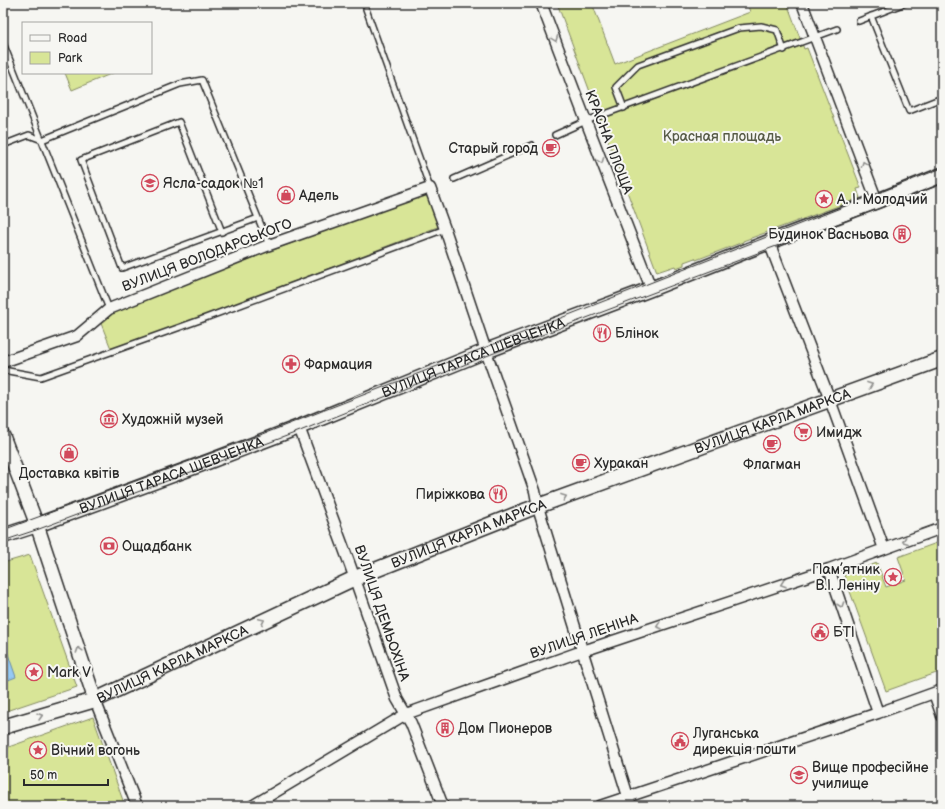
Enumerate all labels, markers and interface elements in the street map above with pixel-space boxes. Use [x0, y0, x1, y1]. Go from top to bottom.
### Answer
legend [22, 22, 152, 74]
text: Road [58, 31, 87, 46]
one-way arrow [550, 36, 558, 43]
text: Park [58, 51, 82, 66]
street label: КРАСНА ПЛОЩА [581, 88, 637, 197]
park label: Красная площадь [663, 128, 781, 145]
cafe icon: Старый город [541, 138, 561, 158]
place label: Старый город [449, 140, 538, 157]
one-way arrow [597, 157, 605, 164]
one-way arrow [860, 161, 868, 168]
school or university icon: Ясла-садок №1 [140, 173, 160, 193]
place label: Ясла-садок №1 [163, 175, 264, 192]
shop icon: Адель [276, 185, 296, 205]
place label: Адель [298, 187, 339, 204]
place icon: А. І. Молодчий [814, 189, 834, 209]
place label: А. І. Молодчий [836, 191, 928, 208]
street label: ВУЛИЦЯ ВОЛОДАРСЬКОГО [120, 215, 294, 295]
building icon: Будинок Васньова [892, 224, 912, 244]
place label: Будинок Васньова [768, 226, 890, 243]
street label: ВУЛИЦЯ ТАРАСА ШЕВЧЕНКА [379, 313, 567, 401]
restaurant icon: Блінок [592, 323, 612, 343]
place label: Блінок [615, 325, 659, 342]
pharmacy icon: Фармация [281, 354, 301, 374]
place label: Фармация [304, 356, 373, 373]
one-way arrow [866, 382, 873, 390]
street label: ВУЛИЦЯ КАРЛА МАРКСА [692, 384, 853, 457]
museum icon: Художній музей [99, 409, 119, 429]
place label: Художній музей [122, 411, 224, 428]
supermarket icon: Имидж [793, 422, 813, 442]
place label: Имидж [816, 424, 862, 441]
street label: ВУЛИЦЯ ТАРАСА ШЕВЧЕНКА [77, 433, 266, 517]
cafe icon: Флагман [762, 434, 782, 454]
shop icon: Доставка квітів [59, 443, 79, 463]
cafe icon: Хуракан [571, 453, 591, 473]
place label: Хуракан [594, 455, 649, 472]
place label: Флагман [743, 456, 801, 473]
place label: Доставка квітів [19, 465, 120, 482]
restaurant icon: Пиріжкова [488, 484, 508, 504]
place label: Пиріжкова [416, 486, 486, 503]
one-way arrow [560, 494, 567, 502]
street label: ВУЛИЦЯ КАРЛА МАРКСА [389, 495, 549, 571]
bank icon: Ощадбанк [99, 536, 119, 556]
one-way arrow [902, 537, 909, 545]
place label: Ощадбанк [122, 538, 192, 555]
street label: ВУЛИЦЯ ДЕМЬОХІНА [351, 543, 413, 684]
place label: Пам’ятник В.І. Леніну [812, 561, 881, 594]
place icon: Пам’ятник В.І. Леніну [883, 567, 903, 587]
one-way arrow [779, 579, 786, 588]
one-way arrow [837, 602, 845, 609]
street label: ВУЛИЦЯ ЛЕНІНА [528, 609, 641, 662]
one-way arrow [258, 618, 266, 626]
street label: ВУЛИЦЯ КАРЛА МАРКСА [94, 621, 251, 707]
one-way arrow [656, 621, 663, 629]
public building icon: БТІ [810, 622, 830, 642]
place label: БТІ [833, 624, 855, 641]
one-way arrow [75, 646, 84, 653]
place icon: Mark V [24, 662, 44, 682]
place label: Mark V [47, 664, 91, 681]
one-way arrow [37, 712, 44, 721]
building icon: Дом Пионеров [435, 718, 455, 738]
place label: Дом Пионеров [458, 720, 553, 737]
place label: Луганська дирекція пошти [692, 725, 796, 758]
public building icon: Луганська дирекція пошти [670, 731, 690, 751]
place icon: Вічний вогонь [28, 740, 48, 760]
place label: Вічний вогонь [51, 742, 140, 759]
place label: Вище професійне училище [812, 759, 929, 792]
scale bar [24, 761, 108, 787]
school or university icon: Вище професійне училище [789, 765, 809, 785]
text: 50 m [30, 768, 57, 783]

